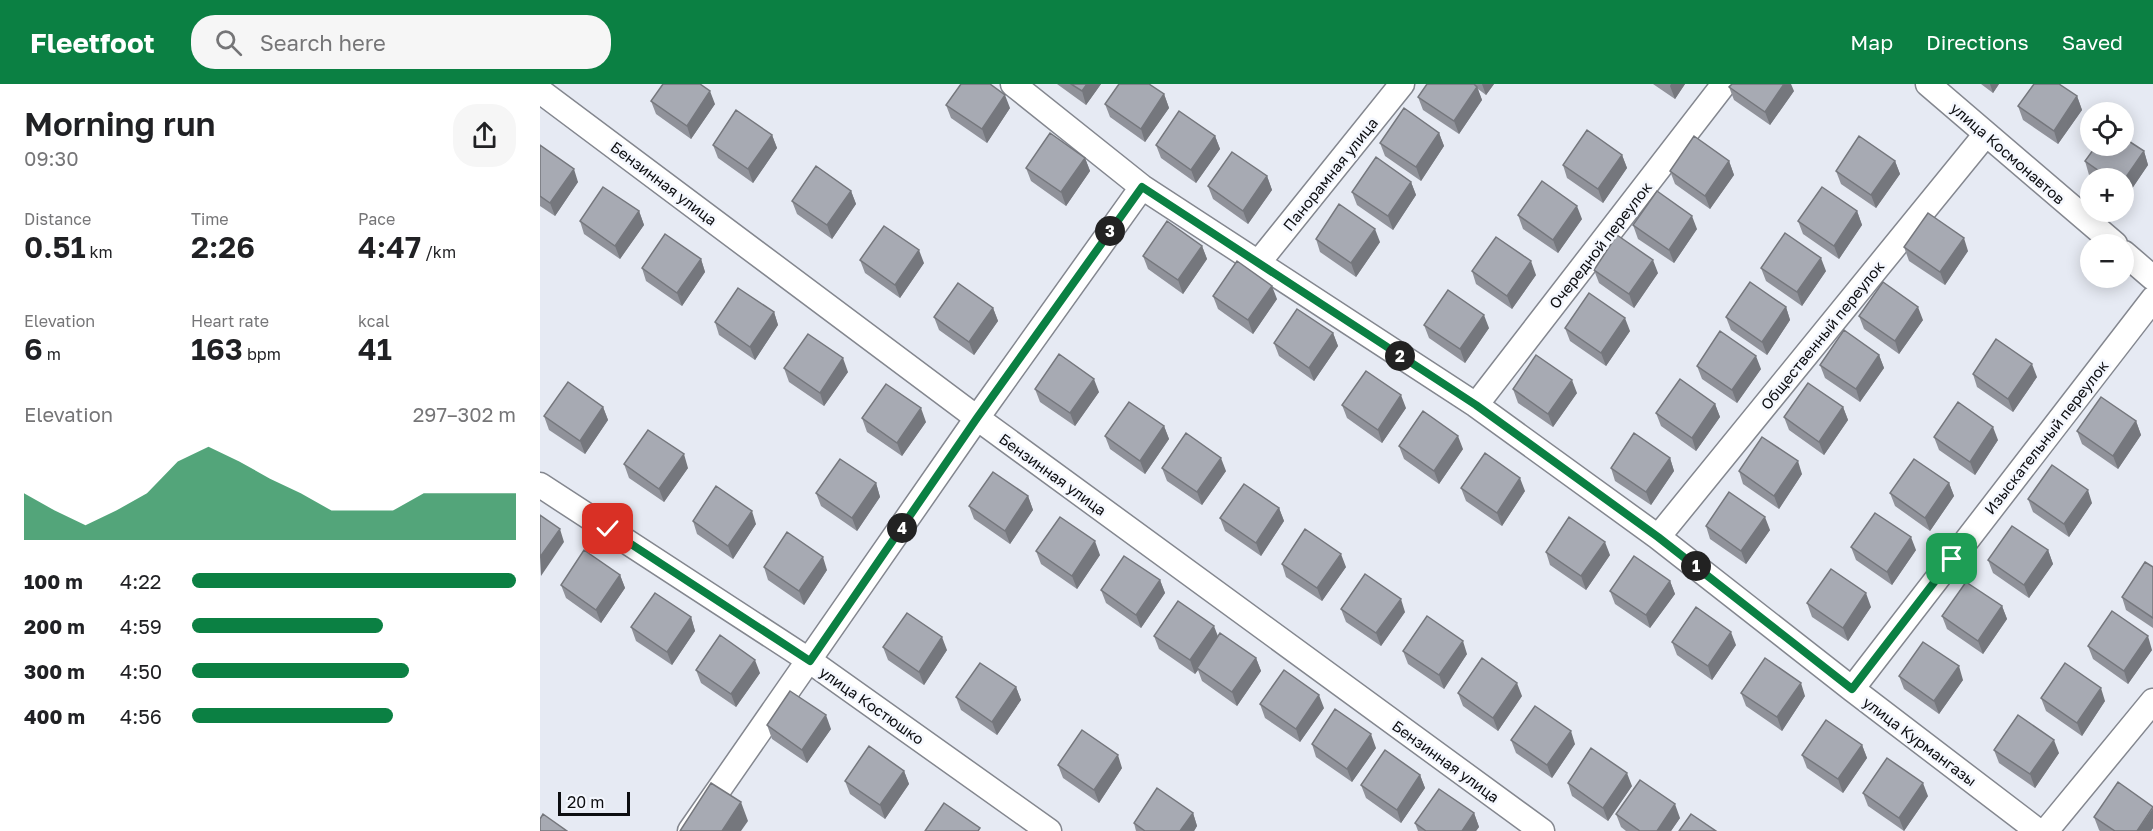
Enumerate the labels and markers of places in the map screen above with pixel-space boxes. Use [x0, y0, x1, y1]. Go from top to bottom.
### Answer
pin: 3 [1095, 216, 1125, 246]
pin: 2 [1385, 341, 1415, 371]
pin [582, 503, 633, 554]
pin: 4 [887, 513, 917, 543]
pin [1926, 533, 1977, 584]
pin: 1 [1681, 551, 1711, 581]

